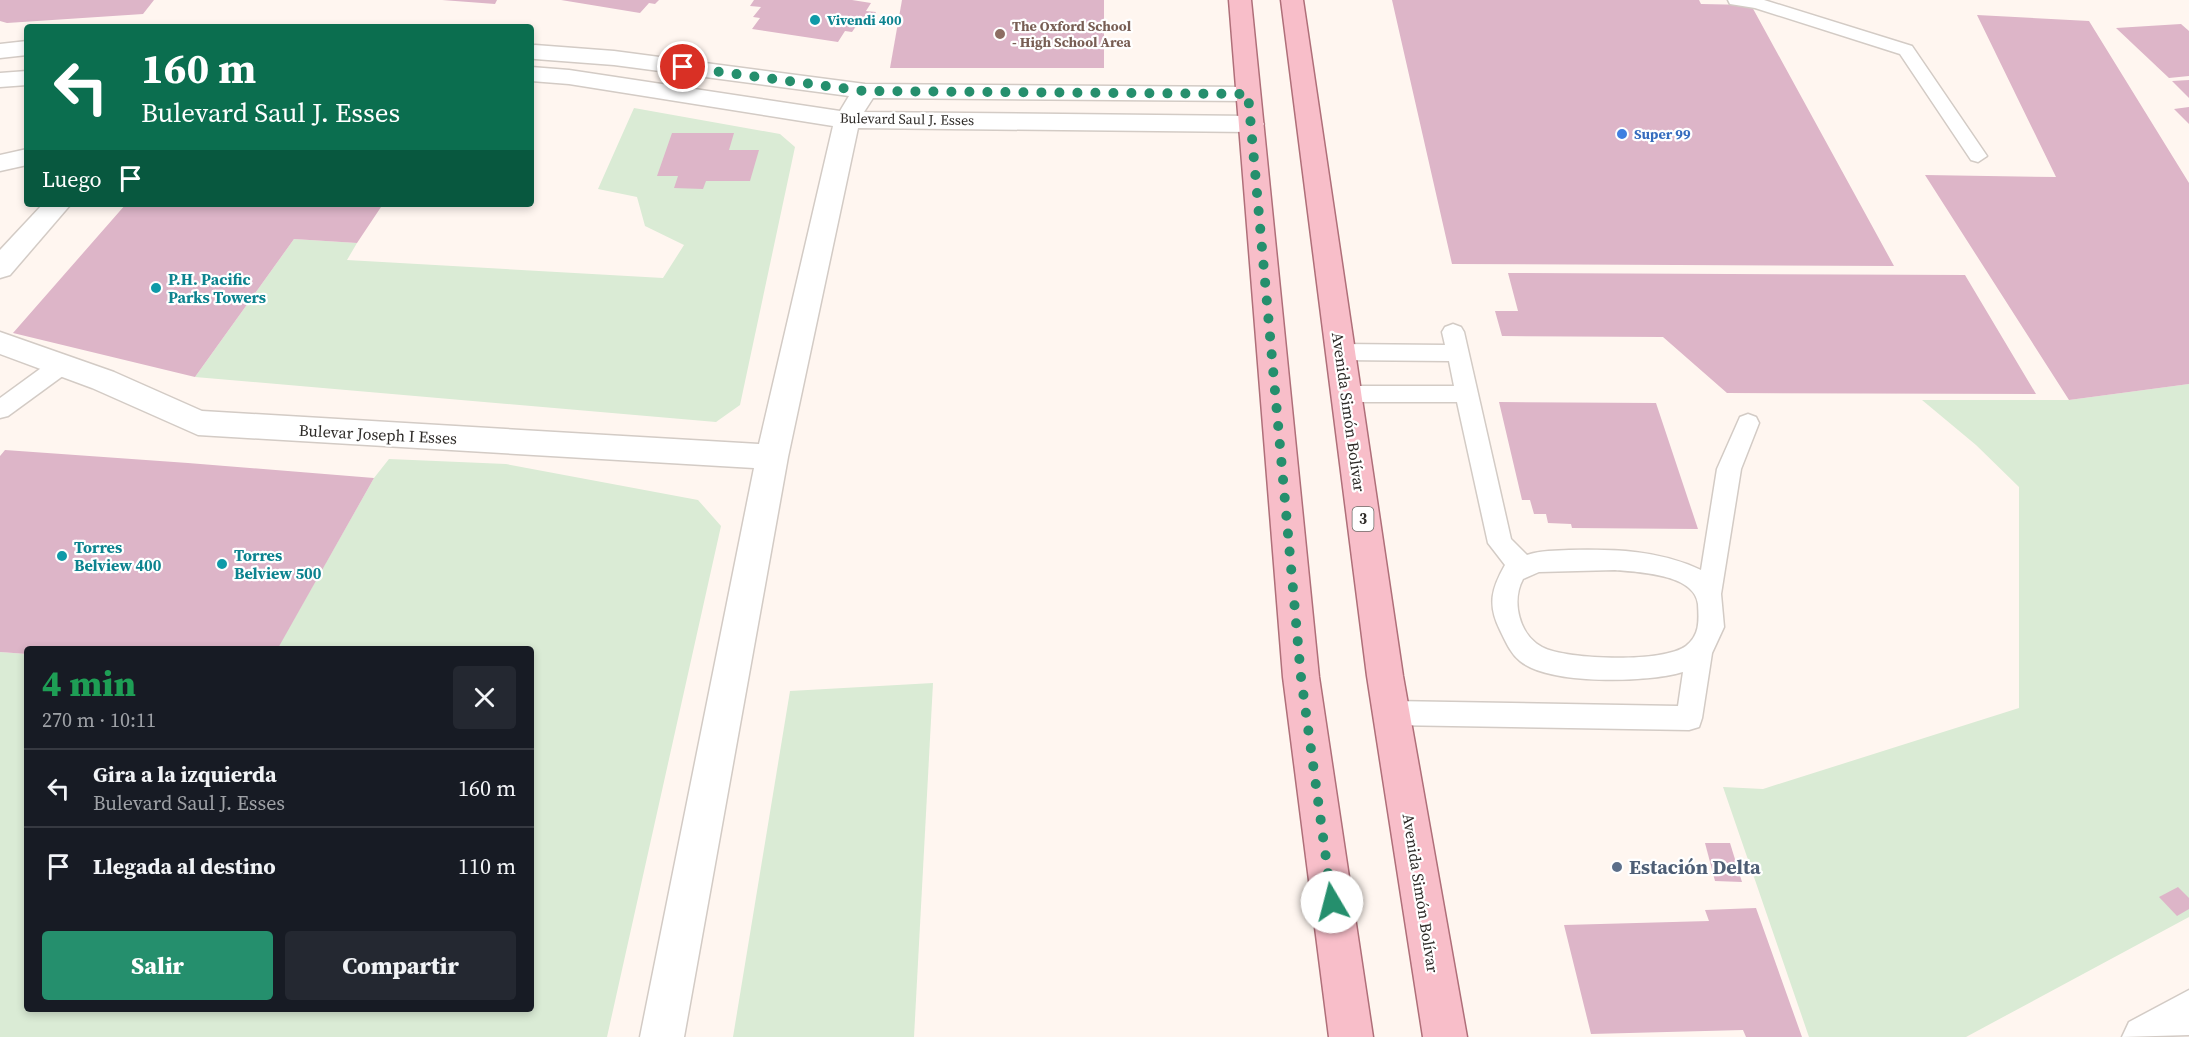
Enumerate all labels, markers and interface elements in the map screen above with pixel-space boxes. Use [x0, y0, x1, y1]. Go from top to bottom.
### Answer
place label: Vivendi 400 [827, 10, 902, 30]
marker: Vivendi 400 [808, 13, 822, 27]
place label: The Oxford School - High School Area [1012, 16, 1132, 52]
marker: The Oxford School - High School Area [993, 27, 1007, 41]
text: 160 m [141, 39, 256, 97]
pin [657, 41, 708, 92]
icon: left [42, 48, 120, 126]
icon: arrive [666, 50, 699, 83]
text: Bulevard Saul J. Esses [141, 94, 400, 131]
street label: Bulevard Saul J. Esses [840, 108, 974, 130]
place label: Super 99 [1634, 124, 1691, 144]
marker: Super 99 [1615, 127, 1629, 141]
icon: arrive [114, 162, 147, 195]
text: Luego [42, 164, 102, 194]
place label: P.H. Pacific Parks Towers [168, 268, 266, 308]
marker: P.H. Pacific Parks Towers [149, 281, 163, 295]
street label: Avenida Simón Bolívar [1327, 331, 1371, 494]
street label: Bulevar Joseph I Esses [298, 419, 458, 449]
road number: 3 [1352, 507, 1374, 531]
place label: Torres Belview 400 [74, 536, 162, 576]
place label: Torres Belview 500 [234, 544, 322, 584]
marker: Torres Belview 400 [55, 549, 69, 563]
marker: Torres Belview 500 [215, 557, 229, 571]
text: 4 min [42, 659, 136, 708]
button: close [453, 666, 516, 729]
text: 270 m · 10:11 [42, 706, 156, 734]
text: Gira a la izquierda [93, 759, 277, 789]
icon: left [42, 772, 75, 805]
text: 160 m [458, 773, 516, 803]
text: Bulevard Saul J. Esses [93, 789, 285, 817]
street label: Avenida Simón Bolívar [1398, 812, 1444, 974]
icon: arrive [42, 850, 75, 883]
text: Llegada al destino [93, 851, 276, 881]
text: 110 m [458, 851, 516, 881]
place label: Estación Delta [1629, 853, 1761, 881]
marker: Estación Delta [1610, 860, 1624, 874]
position arrow [1300, 870, 1364, 934]
button: Salir [42, 931, 273, 1000]
button: Compartir [285, 931, 516, 1000]

